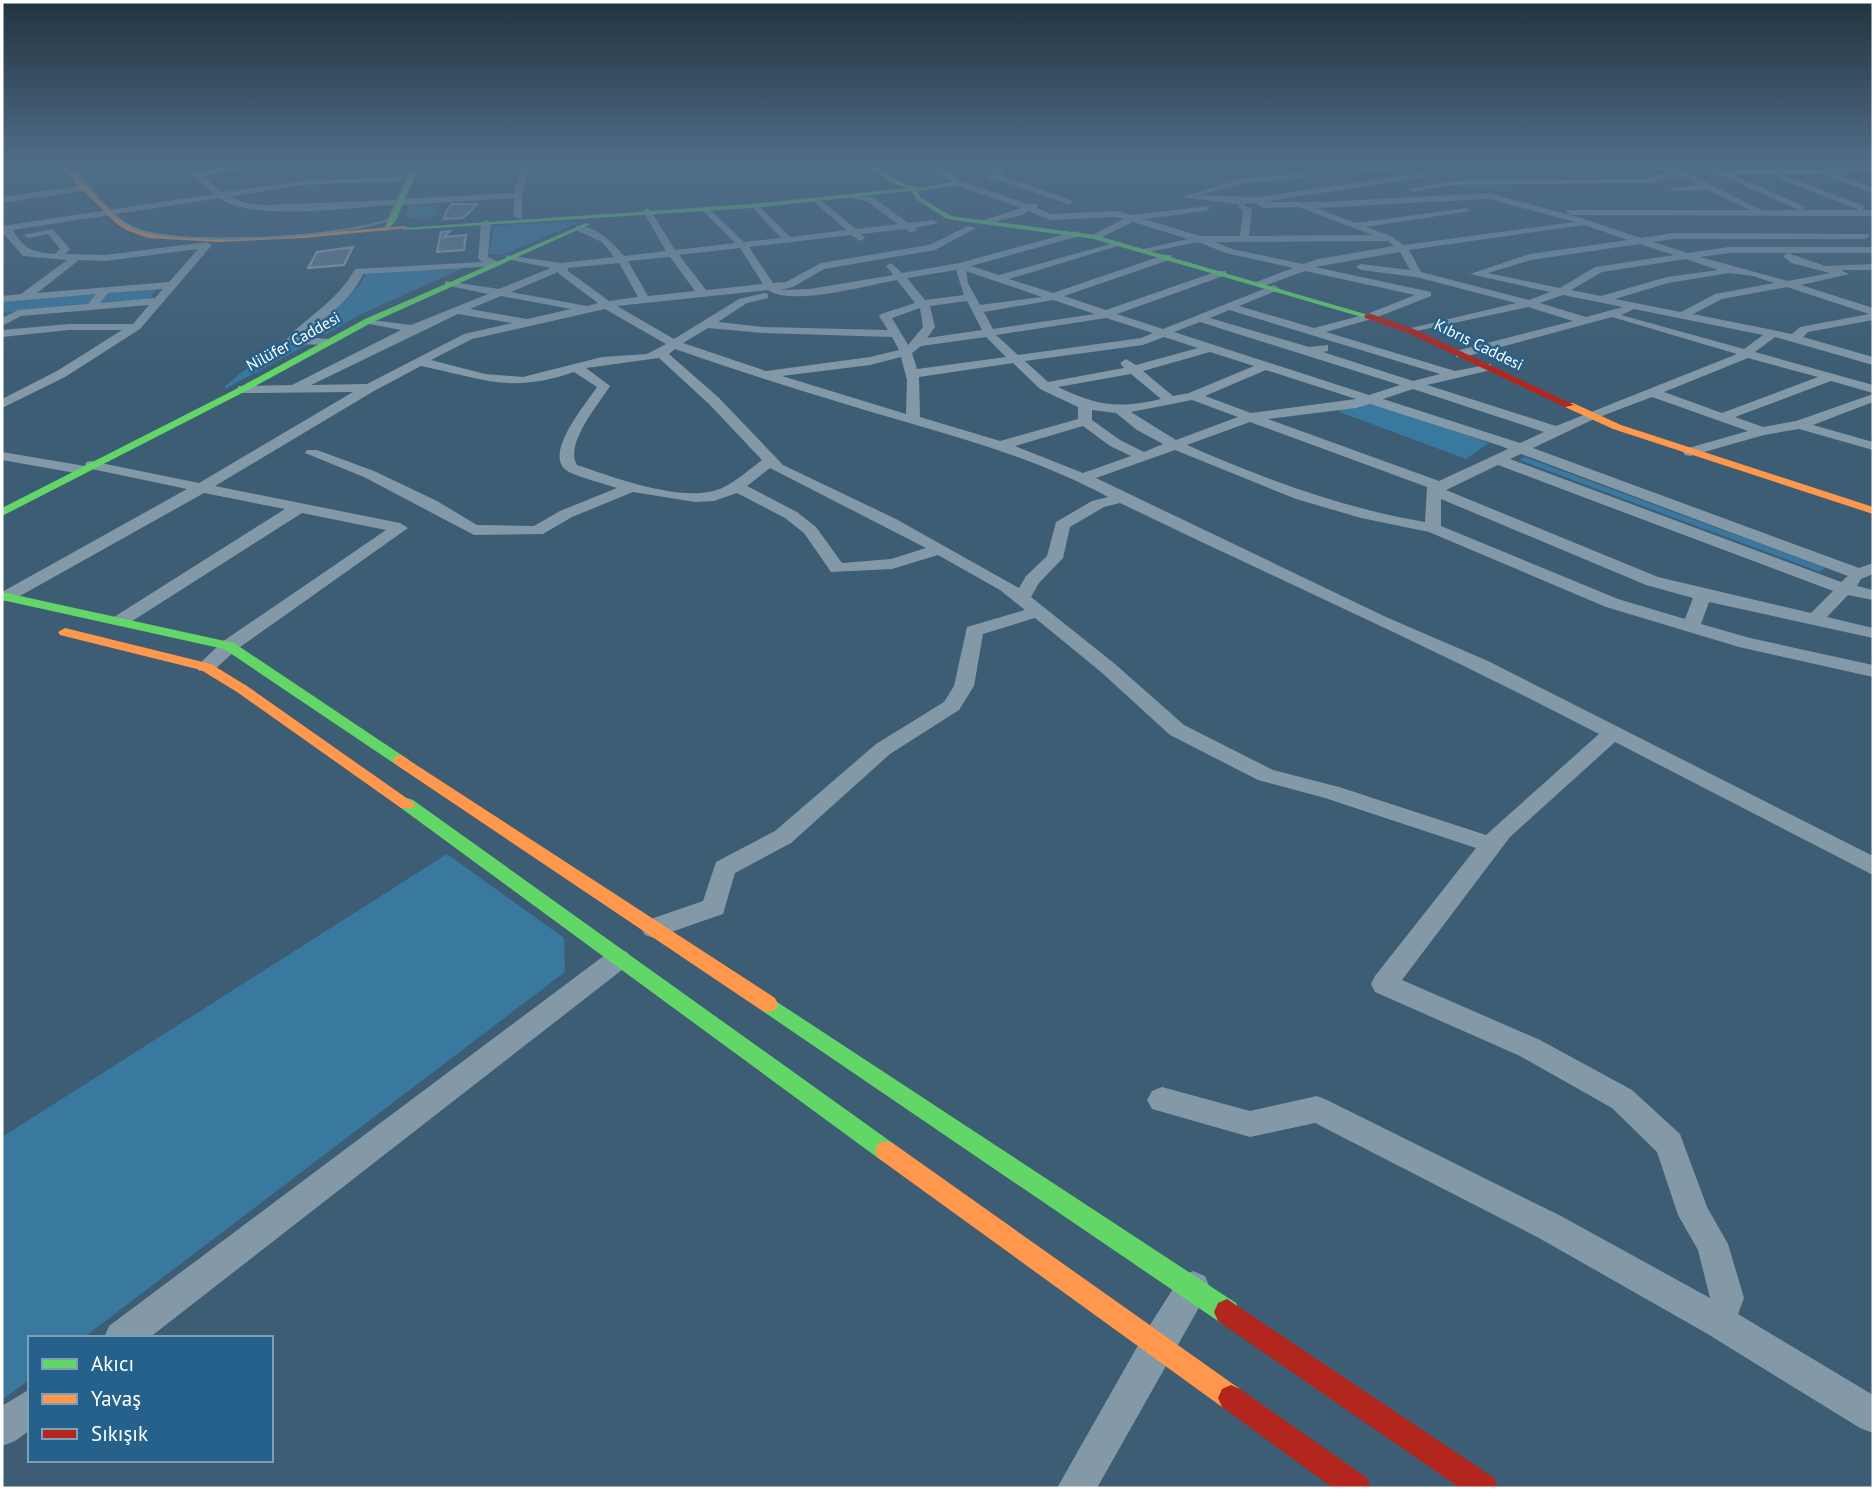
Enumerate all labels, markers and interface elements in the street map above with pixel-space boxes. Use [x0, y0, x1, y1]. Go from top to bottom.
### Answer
street label: Nilüfer Caddesi [243, 307, 343, 375]
street label: Kıbrıs Caddesi [1431, 314, 1527, 374]
legend [28, 1336, 273, 1462]
text: Akıcı [91, 1350, 134, 1377]
text: Yavaş [91, 1385, 141, 1412]
text: Sıkışık [91, 1420, 148, 1447]

